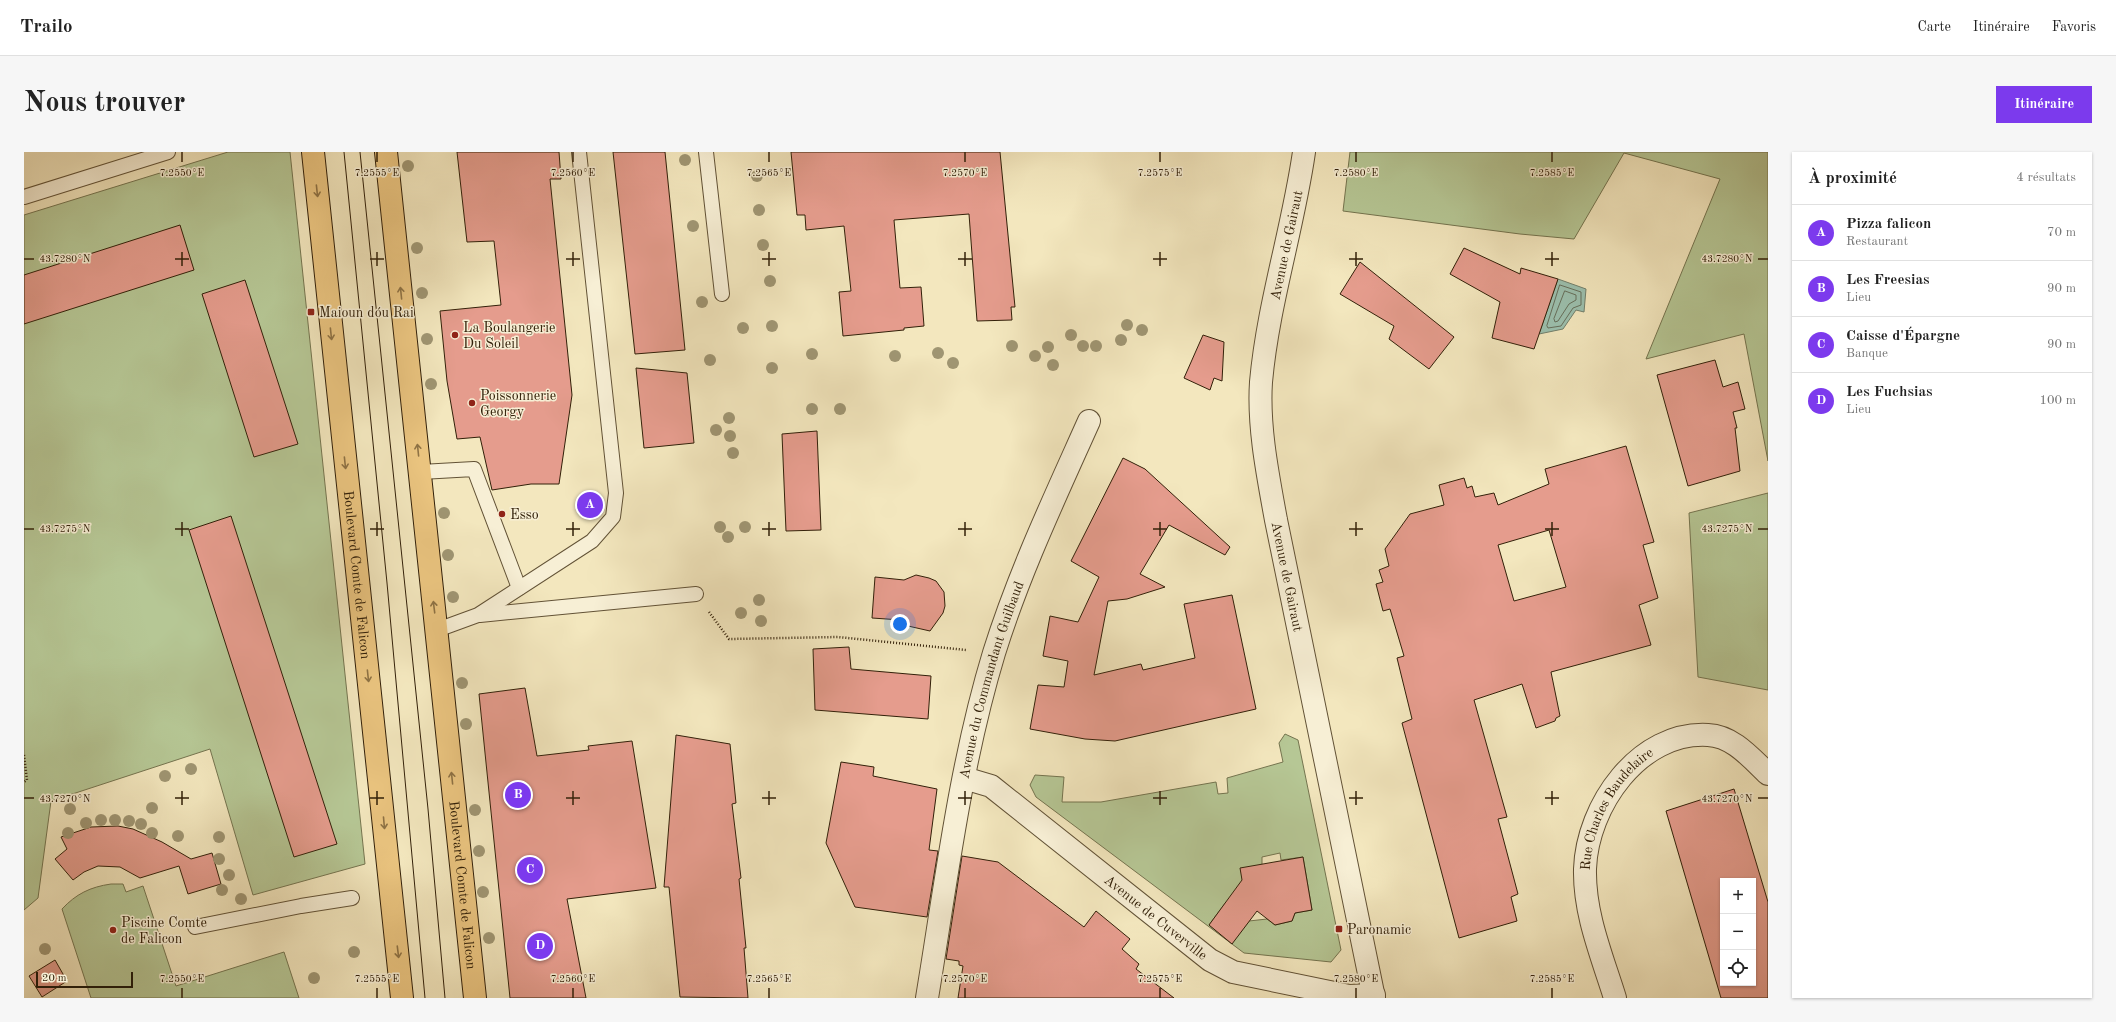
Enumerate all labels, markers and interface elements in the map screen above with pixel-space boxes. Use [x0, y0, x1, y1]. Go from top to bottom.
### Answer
text: Trailo [20, 18, 73, 37]
text: Carte [1917, 20, 1951, 34]
text: Itinéraire [1973, 20, 2030, 34]
text: Favoris [2052, 20, 2096, 34]
button: Itinéraire [1996, 86, 2092, 123]
text: Nous trouver [24, 90, 185, 118]
text: 7.2550°E [160, 168, 204, 178]
text: 7.2555°E [355, 168, 399, 178]
text: 7.2560°E [551, 168, 595, 178]
text: 7.2565°E [747, 168, 791, 178]
text: 7.2570°E [943, 168, 987, 178]
text: 7.2575°E [1138, 168, 1182, 178]
text: 7.2580°E [1334, 168, 1378, 178]
text: 7.2585°E [1530, 168, 1574, 178]
text: À proximité [1808, 170, 1897, 187]
text: 4 résultats [2016, 171, 2076, 184]
one-way arrow [313, 184, 321, 197]
street label: Avenue de Gairaut [1269, 189, 1305, 301]
text: Pizza falicon [1846, 217, 1931, 232]
text: A [1816, 226, 1826, 239]
text: 70 m [2047, 226, 2076, 239]
text: Restaurant [1846, 235, 1908, 248]
text: 43.7280°N [39, 254, 91, 264]
text: 43.7280°N [1701, 254, 1753, 264]
text: Les Freesias [1846, 273, 1929, 288]
text: B [1816, 282, 1826, 295]
text: 90 m [2047, 282, 2076, 295]
one-way arrow [397, 287, 405, 300]
text: Lieu [1846, 291, 1871, 304]
place label: Maioun dóu Rai [319, 306, 414, 320]
marker: Maioun dóu Rai [306, 307, 316, 317]
place label: La Boulangerie Du Soleil [463, 321, 556, 351]
one-way arrow [328, 327, 335, 340]
text: Caisse d'Épargne [1846, 329, 1960, 344]
marker: La Boulangerie Du Soleil [450, 330, 460, 340]
text: C [1817, 338, 1825, 351]
text: 90 m [2047, 338, 2076, 351]
text: Banque [1846, 347, 1888, 360]
text: Les Fuchsias [1846, 385, 1932, 400]
place label: Poissonnerie Georgy [480, 389, 556, 419]
text: D [1816, 394, 1826, 407]
text: 100 m [2039, 394, 2076, 407]
marker: Poissonnerie Georgy [467, 398, 477, 408]
text: Lieu [1846, 403, 1871, 416]
one-way arrow [414, 444, 422, 457]
one-way arrow [341, 456, 349, 469]
street label: Boulevard Comte de Falicon [341, 490, 372, 660]
pin: A [577, 490, 603, 520]
place label: Esso [510, 508, 539, 522]
marker: Esso [497, 509, 507, 519]
street label: Avenue de Gairaut [1269, 520, 1305, 633]
text: 43.7275°N [39, 524, 91, 534]
text: 43.7275°N [1701, 524, 1753, 534]
street label: Avenue du Commandant Guilbaud [957, 579, 1027, 780]
one-way arrow [431, 601, 438, 614]
your location [890, 614, 910, 634]
one-way arrow [364, 669, 372, 682]
street label: Rue Charles Baudelaire [1579, 745, 1656, 871]
one-way arrow [449, 772, 456, 785]
pin: B [505, 780, 531, 810]
text: 43.7270°N [39, 794, 91, 804]
text: 43.7270°N [1701, 794, 1753, 804]
street label: Boulevard Comte de Falicon [446, 800, 478, 970]
one-way arrow [380, 816, 387, 829]
pin: C [517, 855, 543, 885]
street label: Avenue de Cuverville [1101, 873, 1210, 963]
map controls [1720, 878, 1756, 986]
button: + [1720, 878, 1756, 914]
button: − [1720, 914, 1756, 950]
place label: Piscine Comte de Falicon [121, 916, 207, 946]
place label: Paronamic [1347, 923, 1411, 937]
marker: Paronamic [1334, 924, 1344, 934]
marker: Piscine Comte de Falicon [108, 925, 118, 935]
pin: D [527, 931, 553, 961]
one-way arrow [394, 945, 402, 958]
button: locate [1720, 950, 1756, 986]
scale bar [36, 970, 133, 989]
text: 20 m [42, 973, 67, 984]
text: 7.2550°E [160, 974, 204, 984]
text: 7.2555°E [355, 974, 399, 984]
text: 7.2560°E [551, 974, 595, 984]
text: 7.2565°E [747, 974, 791, 984]
text: 7.2570°E [943, 974, 987, 984]
text: 7.2575°E [1138, 974, 1182, 984]
text: 7.2580°E [1334, 974, 1378, 984]
text: 7.2585°E [1530, 974, 1574, 984]

